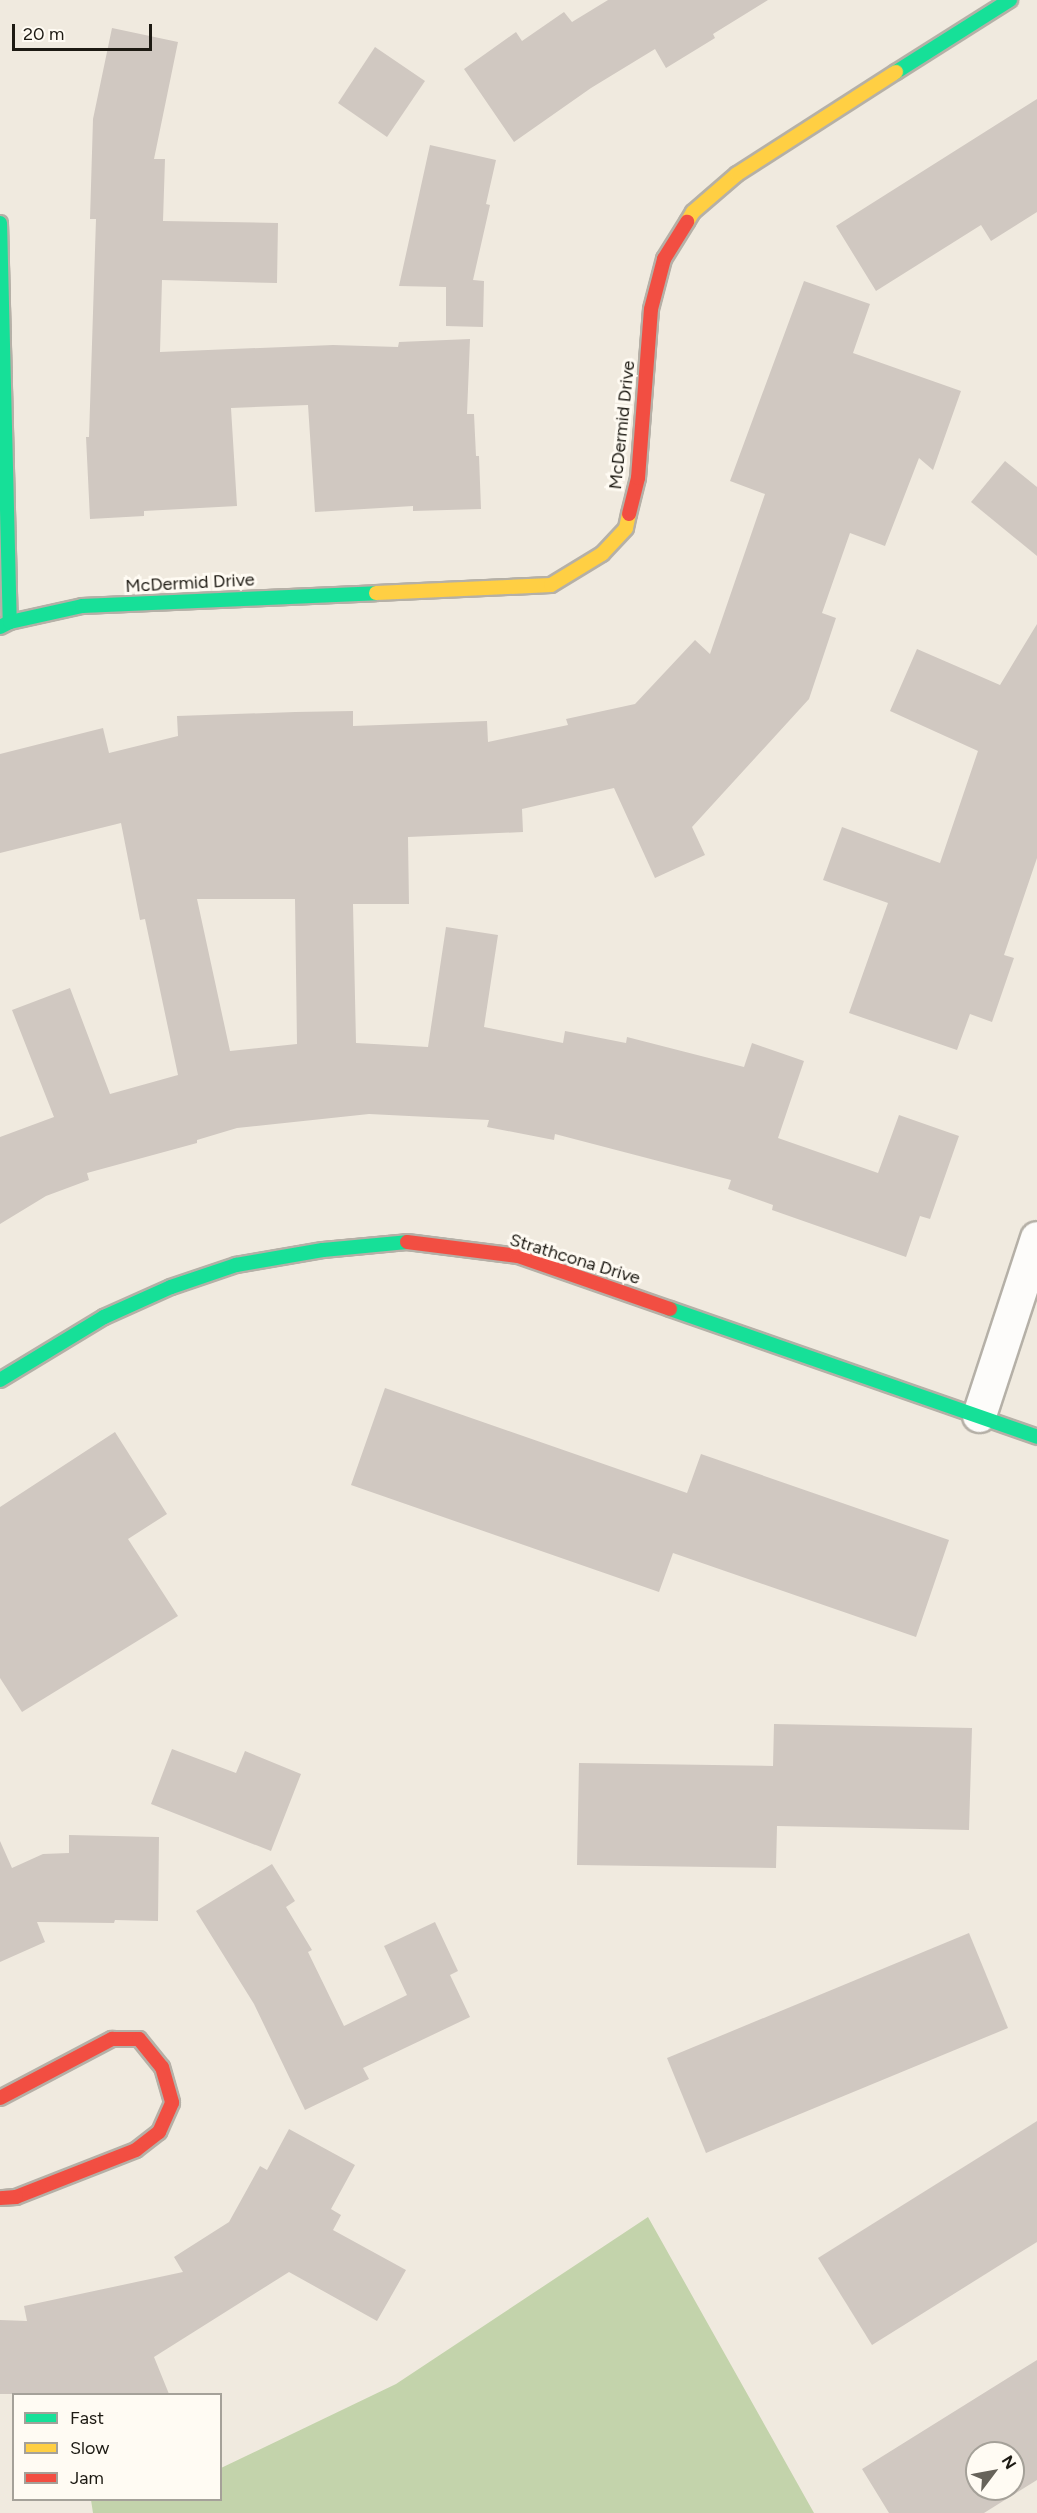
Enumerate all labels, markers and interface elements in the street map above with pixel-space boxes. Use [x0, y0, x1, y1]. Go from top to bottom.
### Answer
scale bar [15, 12, 154, 50]
text: 20 m [23, 23, 64, 45]
street label: McDermid Drive [604, 360, 640, 490]
street label: McDermid Drive [125, 569, 255, 597]
street label: Strathcona Drive [507, 1229, 643, 1289]
legend [12, 2393, 222, 2501]
text: Fast [70, 2407, 104, 2429]
text: Slow [70, 2437, 109, 2459]
north arrow [965, 2441, 1025, 2501]
text: N [998, 2452, 1020, 2473]
text: Jam [70, 2467, 104, 2489]

